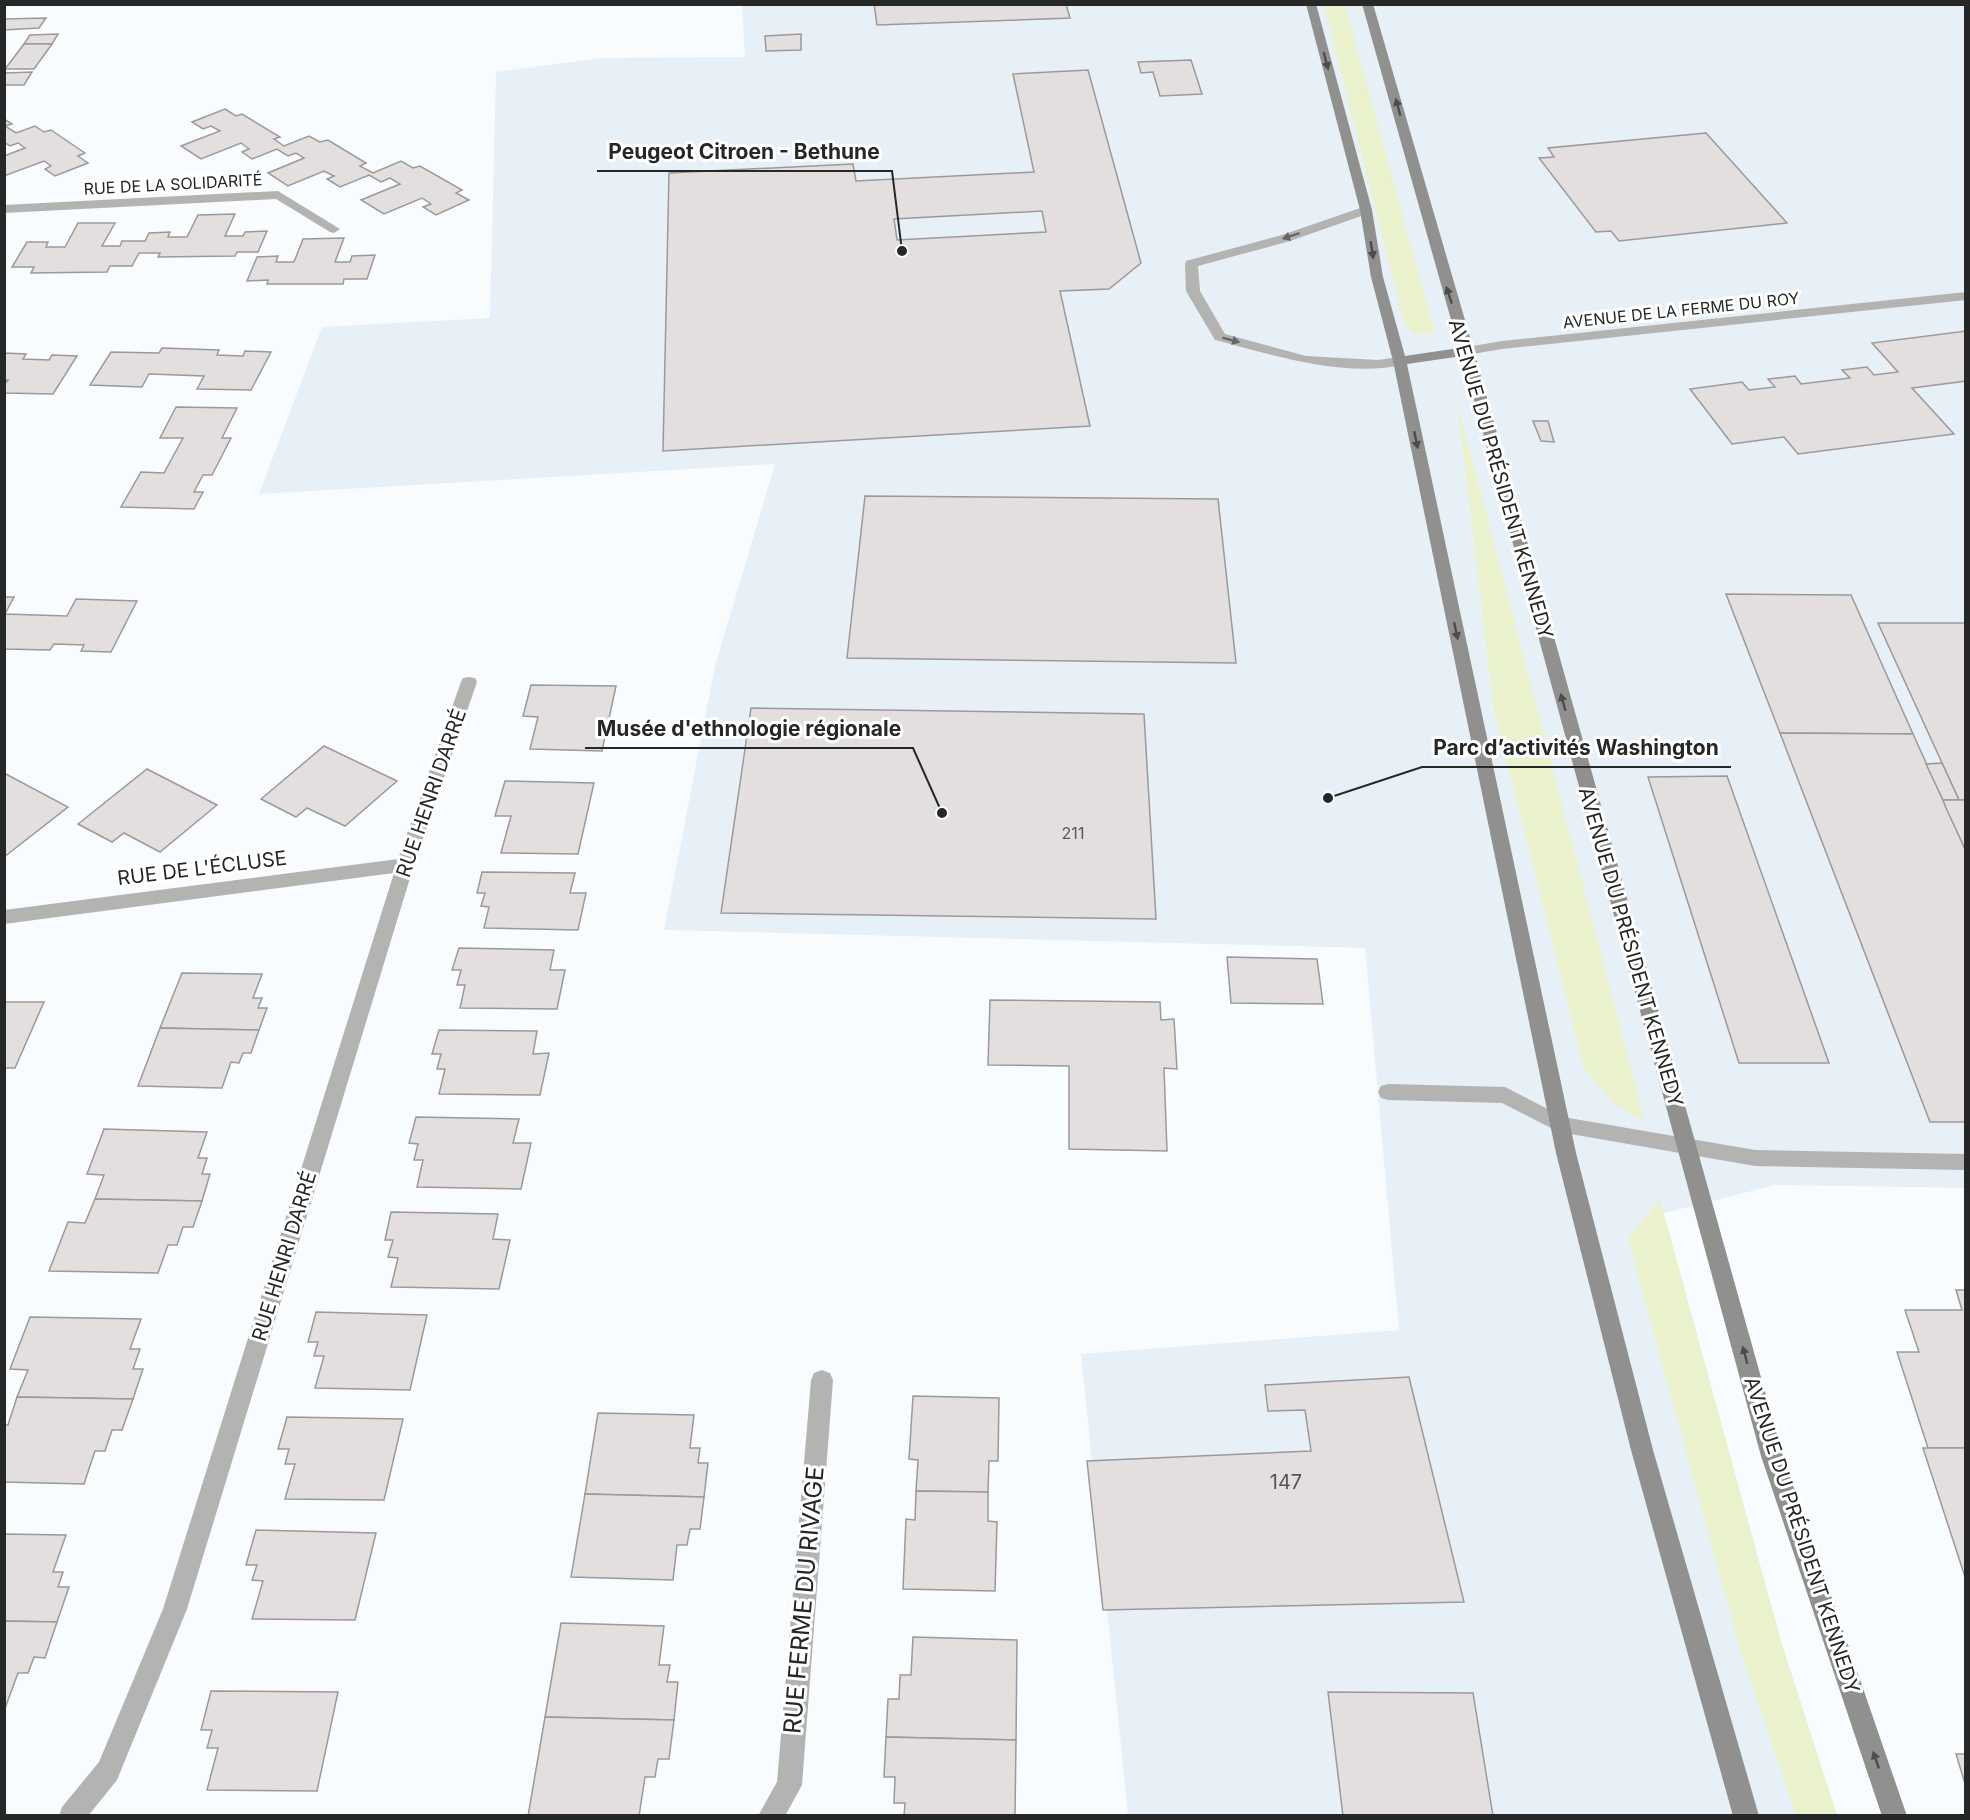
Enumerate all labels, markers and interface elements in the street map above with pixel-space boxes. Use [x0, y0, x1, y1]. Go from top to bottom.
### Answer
one-way arrow [1321, 52, 1331, 70]
one-way arrow [1393, 98, 1403, 116]
callout: Peugeot Citroen - Bethune [597, 132, 892, 171]
text: Peugeot Citroen - Bethune [608, 139, 880, 164]
street label: RUE DE LA SOLIDARITÉ [83, 169, 263, 199]
one-way arrow [1282, 232, 1300, 241]
one-way arrow [1368, 241, 1377, 260]
one-way arrow [1444, 286, 1454, 304]
street label: AVENUE DE LA FERME DU ROY [1562, 288, 1800, 332]
street label: AVENUE DU PRÉSIDENT KENNEDY [1444, 316, 1559, 642]
one-way arrow [1222, 336, 1240, 345]
one-way arrow [1412, 431, 1421, 450]
one-way arrow [1452, 622, 1461, 641]
one-way arrow [1558, 693, 1567, 711]
street label: RUE HENRI DARRÉ [390, 705, 471, 880]
callout: Musée d'ethnologie régionale [585, 709, 913, 748]
text: Musée d'ethnologie régionale [597, 716, 901, 741]
callout: Parc d’activités Washington [1422, 728, 1731, 767]
text: Parc d’activités Washington [1433, 735, 1719, 760]
street label: AVENUE DU PRÉSIDENT KENNEDY [1574, 784, 1689, 1110]
house number: 211 [1062, 823, 1084, 843]
street label: RUE DE L'ÉCLUSE [116, 845, 288, 890]
street label: RUE HENRI DARRÉ [246, 1168, 321, 1344]
one-way arrow [1739, 1346, 1749, 1364]
street label: AVENUE DU PRÉSIDENT KENNEDY [1739, 1373, 1866, 1697]
street label: RUE FERME DU RIVAGE [777, 1465, 830, 1735]
house number: 147 [1270, 1470, 1302, 1494]
one-way arrow [1870, 1751, 1880, 1769]

